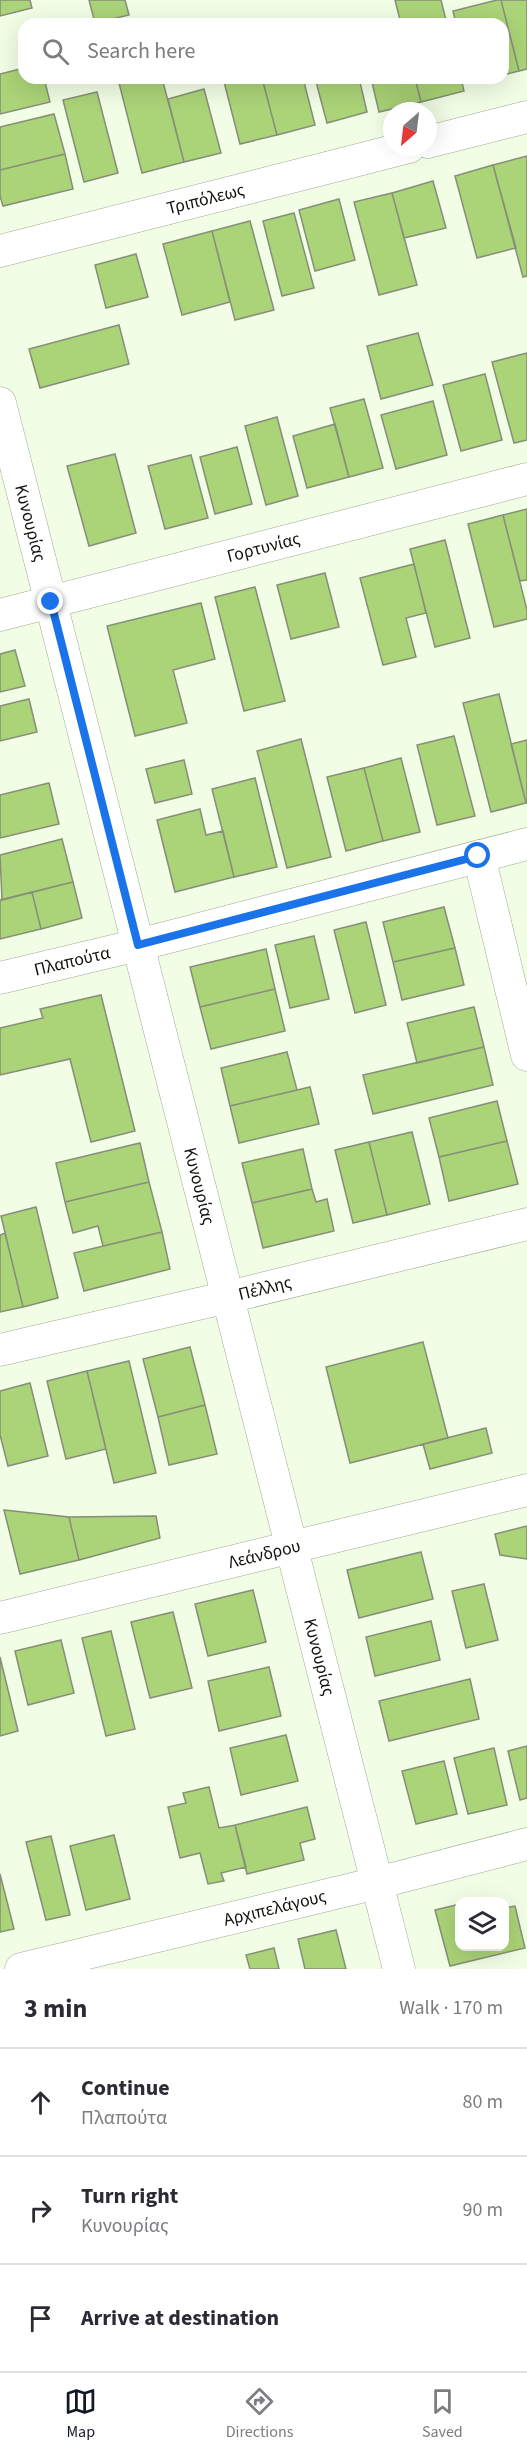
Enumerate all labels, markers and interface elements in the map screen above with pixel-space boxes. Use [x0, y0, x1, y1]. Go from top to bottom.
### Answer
search box [18, 18, 509, 84]
icon: search [39, 35, 72, 68]
text: Search here [87, 35, 195, 67]
north arrow [383, 102, 437, 156]
street label: Τριπόλεως [164, 177, 247, 221]
street label: Κυνουρίας [9, 482, 53, 565]
street label: Γορτυνίας [224, 526, 303, 568]
route end [37, 588, 63, 614]
route start [464, 842, 490, 868]
street label: Πλαπούτα [31, 940, 113, 982]
street label: Κυνουρίας [178, 1145, 221, 1228]
street label: Πέλλης [236, 1269, 294, 1307]
street label: Λεάνδρου [226, 1533, 303, 1575]
street label: Κυνουρίας [298, 1616, 341, 1698]
street label: Αρχιπελάγους [221, 1883, 329, 1932]
map controls [455, 1897, 509, 1951]
button: layers [455, 1897, 509, 1951]
text: 3 min [24, 1990, 87, 2027]
text: Walk · 170 m [399, 1994, 503, 2022]
text: Continue [81, 2072, 170, 2104]
icon: ahead [24, 2086, 57, 2119]
text: 80 m [463, 2088, 503, 2116]
text: Πλαπούτα [81, 2104, 167, 2132]
text: Turn right [81, 2180, 178, 2212]
icon: right [24, 2194, 57, 2227]
text: 90 m [463, 2196, 503, 2224]
text: Κυνουρίας [81, 2212, 169, 2240]
icon: arrive [24, 2302, 57, 2335]
text: Arrive at destination [81, 2302, 279, 2334]
tab: Map [64, 2385, 97, 2443]
tab: Directions [226, 2385, 293, 2443]
tab: Saved [422, 2385, 463, 2443]

